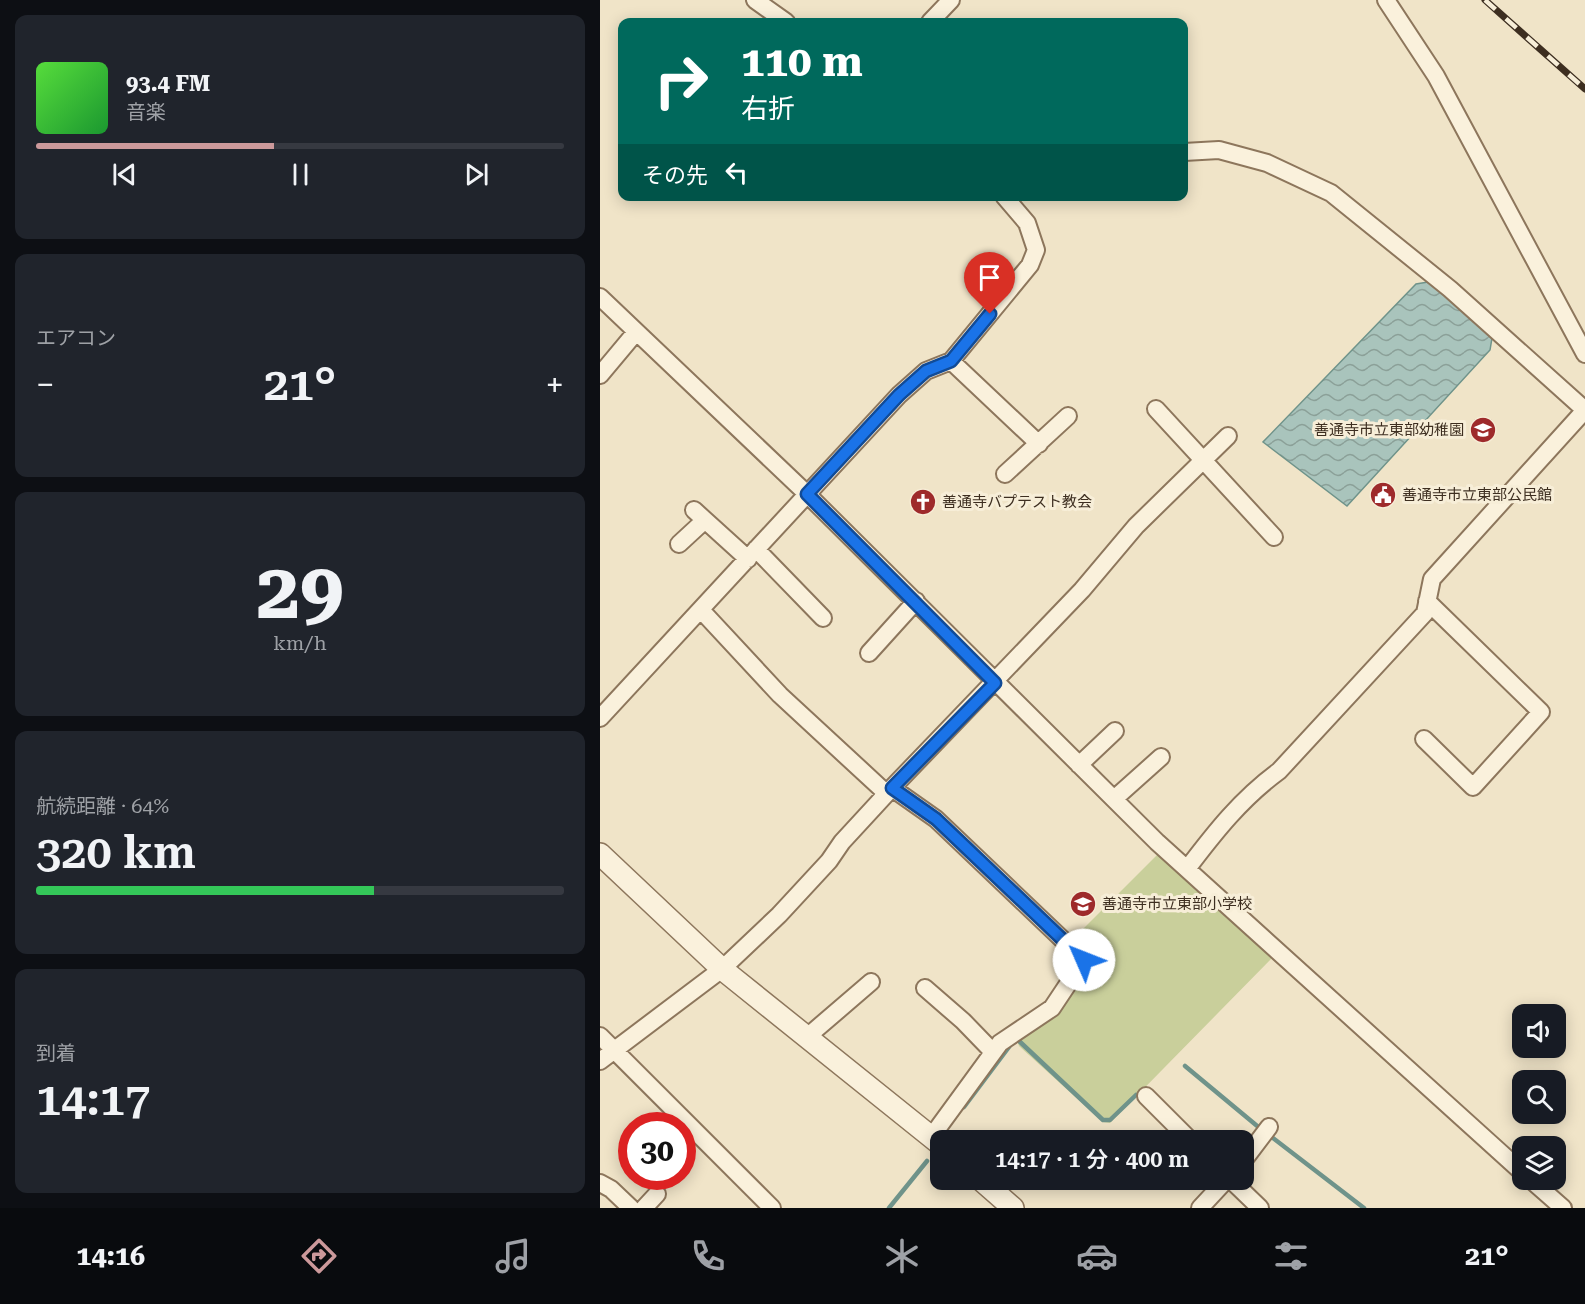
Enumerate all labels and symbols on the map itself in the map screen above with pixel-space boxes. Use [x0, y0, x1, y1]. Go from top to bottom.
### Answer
pin [964, 252, 1015, 314]
school or university icon: 善通寺市立東部幼稚園 [1468, 415, 1498, 445]
place label: 善通寺市立東部幼稚園 [1314, 421, 1464, 439]
public building icon: 善通寺市立東部公民館 [1368, 480, 1398, 510]
place label: 善通寺市立東部公民館 [1402, 486, 1552, 504]
church icon: 善通寺バプテスト教会 [908, 487, 938, 517]
place label: 善通寺バプテスト教会 [942, 493, 1092, 511]
school or university icon: 善通寺市立東部小学校 [1068, 889, 1098, 919]
place label: 善通寺市立東部小学校 [1102, 895, 1252, 913]
position arrow [1052, 928, 1116, 992]
speed limit sign: 30 [618, 1112, 696, 1190]

